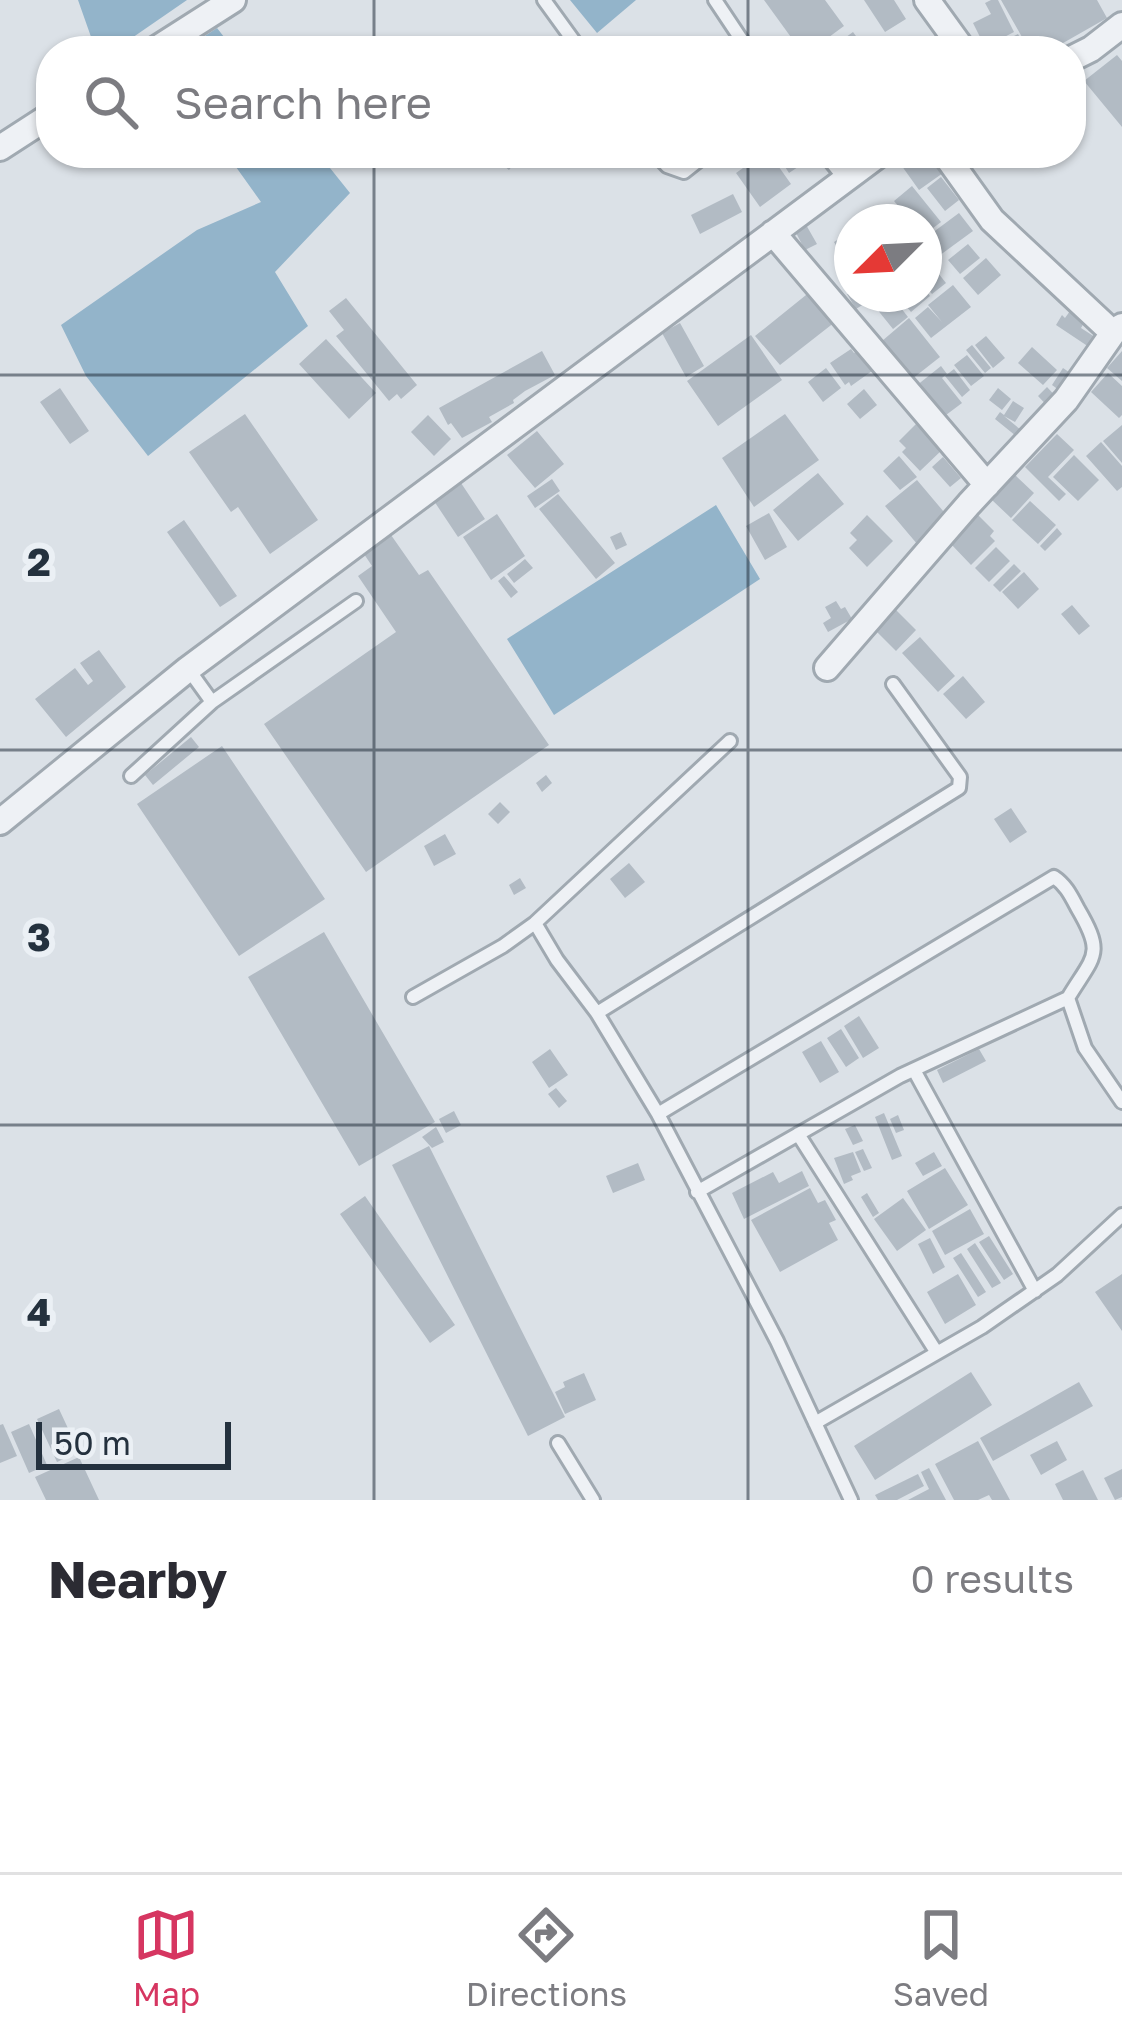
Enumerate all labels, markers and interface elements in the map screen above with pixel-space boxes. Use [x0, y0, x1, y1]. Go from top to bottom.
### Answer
search box [36, 36, 1086, 168]
icon: search [78, 69, 144, 135]
text: Search here [174, 75, 432, 129]
north arrow [834, 204, 942, 312]
text: 2 [27, 538, 51, 585]
text: 3 [27, 913, 51, 960]
text: 4 [27, 1288, 51, 1335]
scale bar [36, 1416, 231, 1469]
text: 50 m [54, 1423, 131, 1462]
text: Nearby [48, 1548, 227, 1609]
text: 0 results [910, 1555, 1074, 1602]
tab: Map [133, 1902, 200, 2013]
tab: Directions [466, 1902, 627, 2013]
tab: Saved [893, 1902, 989, 2013]

